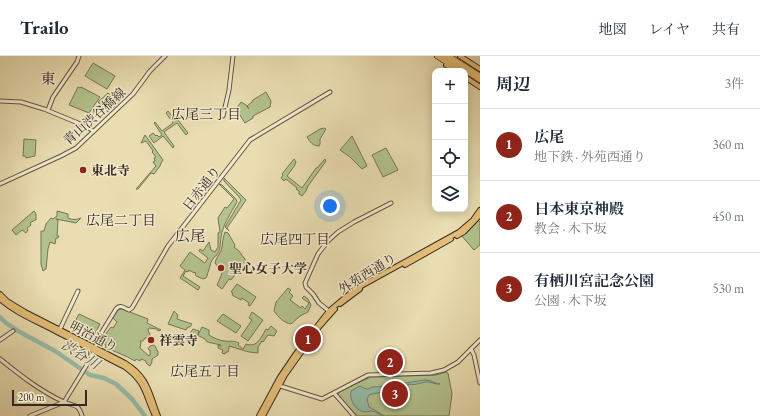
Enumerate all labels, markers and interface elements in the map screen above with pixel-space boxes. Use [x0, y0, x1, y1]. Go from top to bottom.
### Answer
text: Trailo [20, 15, 69, 40]
text: 地図 [599, 20, 627, 38]
text: レイヤ [649, 20, 690, 38]
text: 共有 [712, 20, 740, 38]
map controls [432, 68, 468, 212]
button: + [432, 68, 468, 104]
district label: 東 [40, 69, 56, 88]
text: 周辺 [496, 73, 530, 95]
text: 3件 [725, 75, 744, 92]
street label: 青山渋谷橋線 [60, 84, 129, 149]
button: − [432, 104, 468, 140]
district label: 広尾三丁目 [171, 105, 241, 123]
text: 広尾 [534, 127, 564, 146]
text: 1 [506, 136, 512, 153]
text: 360 m [713, 136, 744, 153]
button: locate [432, 140, 468, 176]
text: 地下鉄 · 外苑西通り [534, 148, 646, 165]
place label: 東北寺 [91, 162, 130, 179]
street label: 日赤通り [179, 163, 224, 214]
marker: 東北寺 [78, 165, 88, 175]
button: layers [432, 176, 468, 212]
your location [320, 196, 340, 216]
text: 日本東京神殿 [534, 199, 624, 218]
text: 2 [506, 208, 512, 225]
text: 450 m [713, 208, 744, 225]
district label: 広尾二丁目 [86, 211, 156, 229]
text: 教会 · 木下坂 [534, 220, 607, 237]
district label: 広尾 [175, 226, 205, 245]
district label: 広尾四丁目 [260, 230, 330, 248]
street label: 外苑西通り [335, 249, 399, 298]
place label: 聖心女子大学 [229, 260, 307, 277]
marker: 聖心女子大学 [216, 263, 226, 273]
text: 有栖川宮記念公園 [534, 271, 654, 290]
text: 3 [506, 280, 512, 297]
text: 530 m [713, 280, 744, 297]
text: 公園 · 木下坂 [534, 292, 607, 309]
street label: 明治通り [67, 317, 121, 356]
pin: 1 [295, 324, 321, 354]
place label: 祥雲寺 [159, 332, 198, 349]
water label: 渋谷川 [58, 335, 105, 374]
marker: 祥雲寺 [146, 335, 156, 345]
pin: 2 [377, 347, 403, 377]
district label: 広尾五丁目 [170, 362, 240, 380]
pin: 3 [382, 379, 408, 409]
scale bar [12, 388, 87, 407]
text: 200 m [18, 390, 45, 404]

